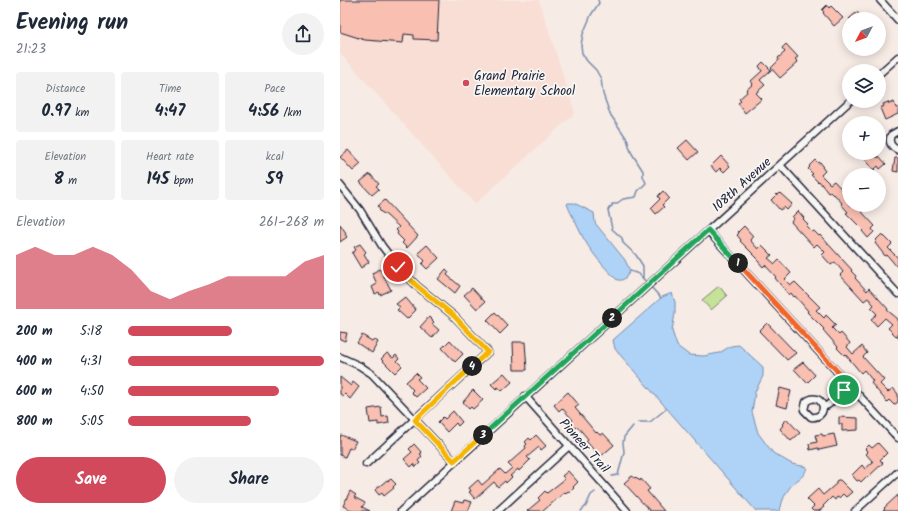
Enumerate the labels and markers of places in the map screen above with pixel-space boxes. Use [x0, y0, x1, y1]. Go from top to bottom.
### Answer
place label: Grand Prairie Elementary School [474, 66, 575, 102]
marker: Grand Prairie Elementary School [461, 78, 471, 88]
pin [381, 250, 415, 284]
pin: 1 [728, 253, 748, 273]
pin: 2 [602, 308, 622, 328]
pin: 4 [462, 356, 482, 376]
pin [827, 373, 861, 407]
pin: 3 [473, 425, 493, 445]

